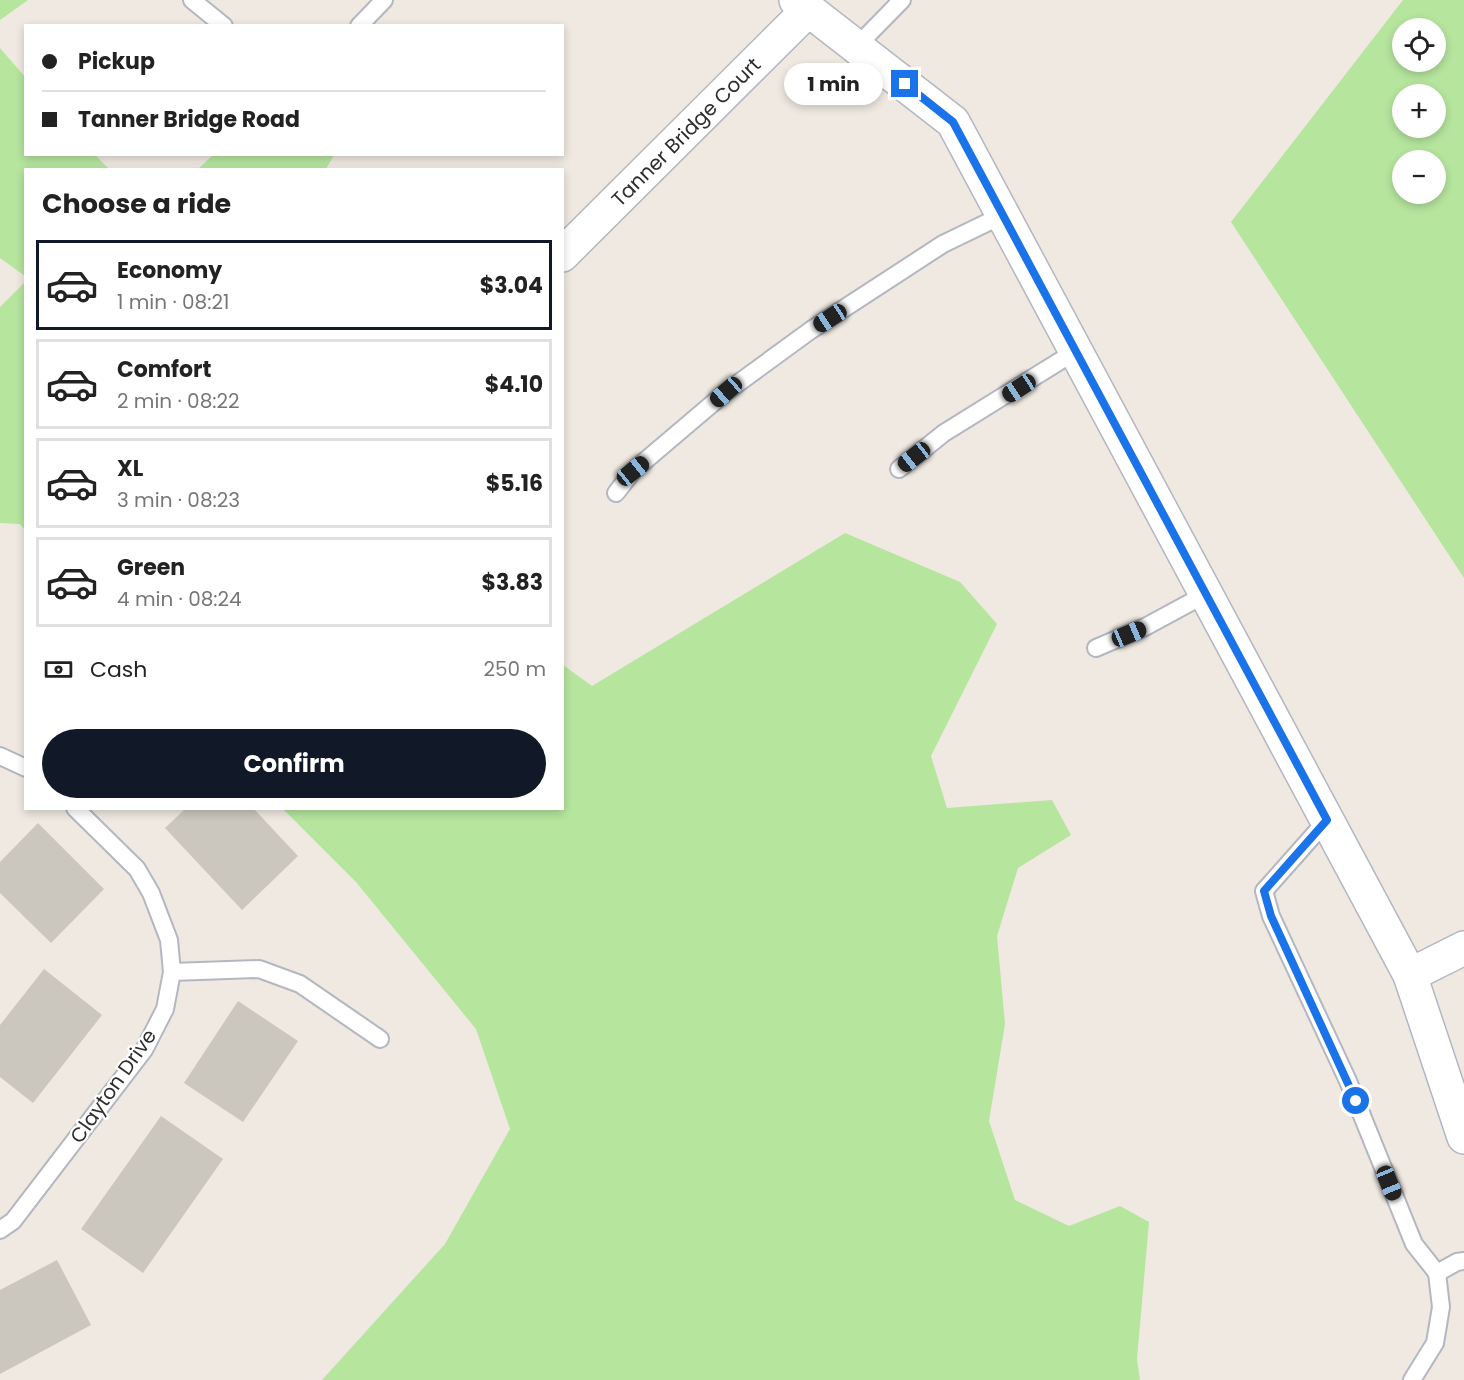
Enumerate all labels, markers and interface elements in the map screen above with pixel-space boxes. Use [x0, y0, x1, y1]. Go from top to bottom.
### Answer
map controls [1392, 18, 1446, 204]
button: locate [1392, 18, 1446, 72]
text: Pickup [78, 46, 155, 77]
street label: Tanner Bridge Court [605, 51, 767, 213]
callout: 1 min [785, 63, 884, 105]
text: 1 min [807, 70, 860, 98]
route end [891, 70, 918, 97]
button: + [1392, 84, 1446, 138]
text: Tanner Bridge Road [78, 104, 300, 135]
button: − [1392, 150, 1446, 204]
text: Choose a ride [42, 185, 231, 222]
text: Economy [117, 255, 222, 286]
icon: car [45, 258, 99, 312]
text: $3.04 [480, 270, 543, 301]
text: 1 min · 08:21 [117, 288, 229, 316]
car [810, 301, 850, 335]
text: Comfort [117, 354, 211, 385]
icon: car [45, 357, 99, 411]
text: $4.10 [485, 369, 543, 400]
car [999, 371, 1039, 405]
car [707, 373, 745, 411]
text: 2 min · 08:22 [117, 387, 240, 415]
car [894, 439, 934, 475]
text: XL [117, 453, 143, 484]
car [613, 453, 653, 489]
icon: car [45, 456, 99, 510]
text: $5.16 [486, 468, 543, 499]
text: 3 min · 08:23 [117, 486, 240, 514]
text: Green [117, 552, 185, 583]
icon: car [45, 555, 99, 609]
text: $3.83 [481, 567, 543, 598]
text: 4 min · 08:24 [117, 585, 242, 613]
car [1109, 619, 1149, 649]
icon: cash [42, 653, 75, 686]
text: Cash [90, 654, 147, 685]
text: 250 m [483, 655, 546, 683]
button: Confirm [42, 729, 546, 798]
street label: Clayton Drive [63, 1023, 163, 1149]
route start [1342, 1087, 1369, 1114]
car [1374, 1163, 1404, 1203]

